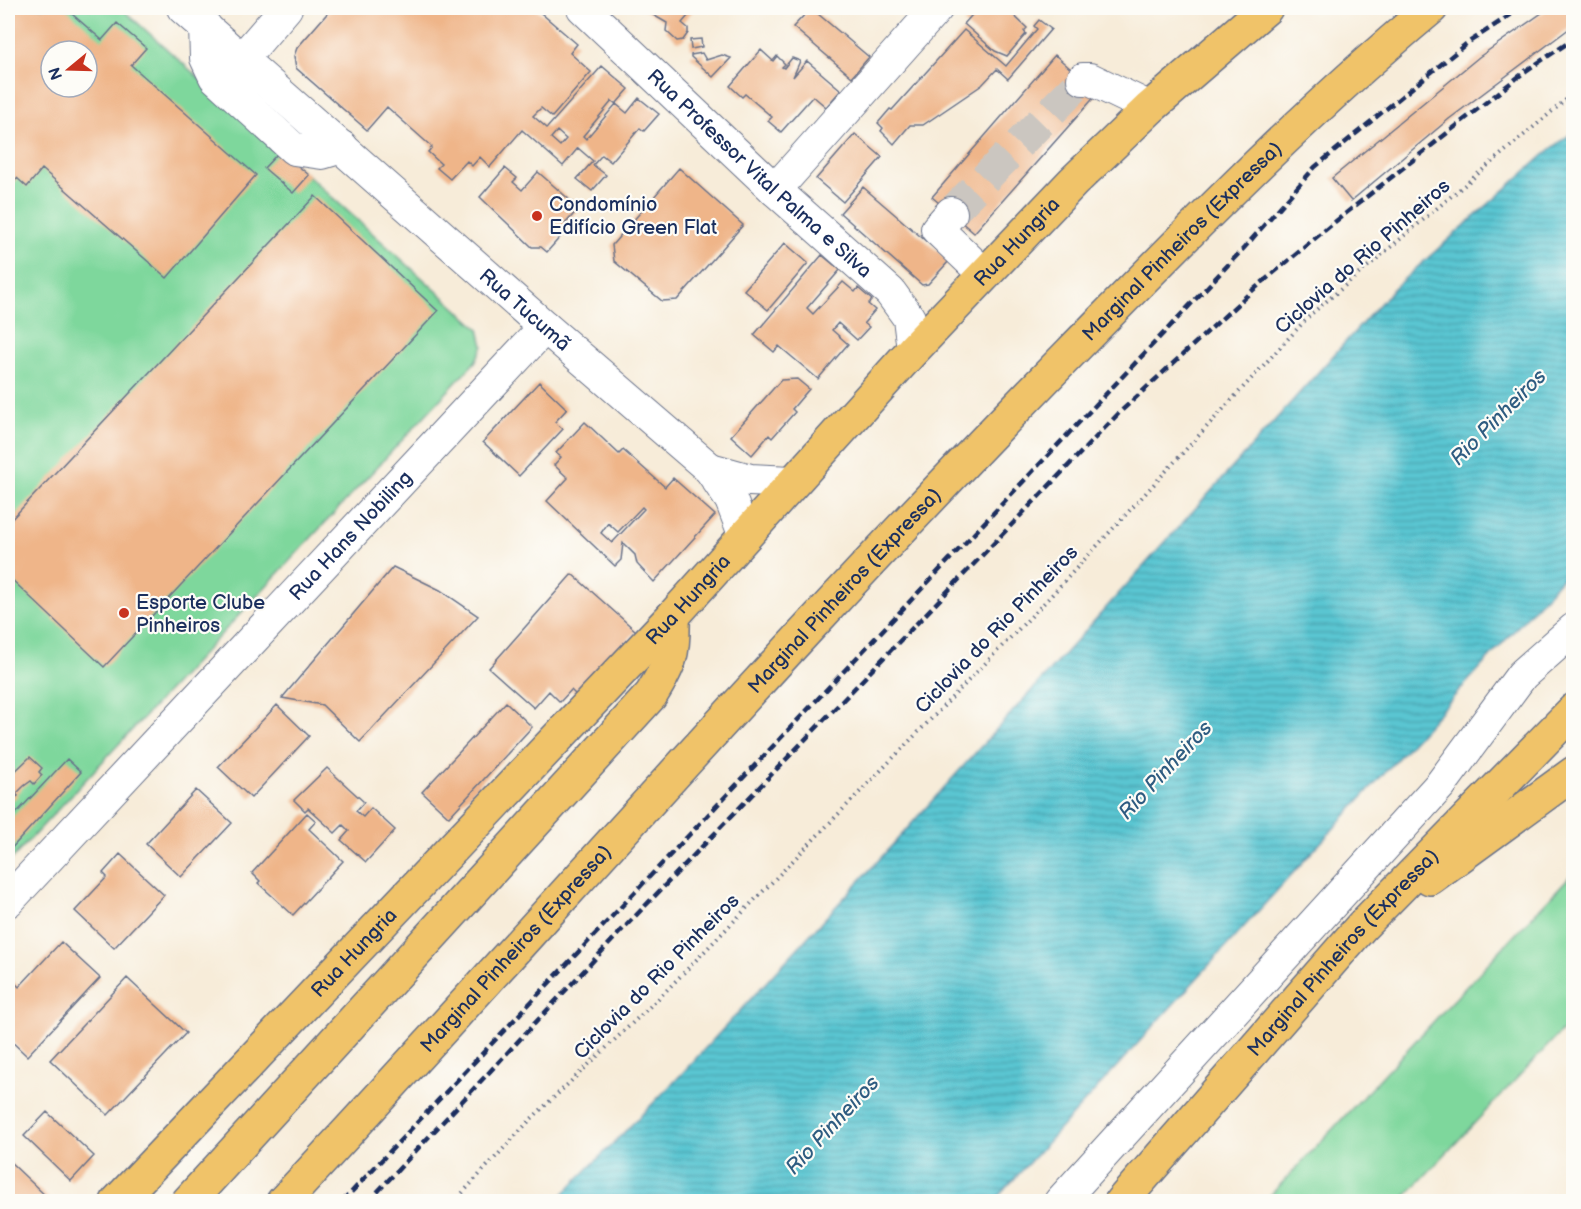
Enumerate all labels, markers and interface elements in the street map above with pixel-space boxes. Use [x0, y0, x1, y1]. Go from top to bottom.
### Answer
north arrow [39, 39, 99, 99]
street label: Rua Professor Vital Palma e Silva [642, 64, 876, 283]
text: N [45, 65, 67, 82]
street label: Marginal Pinheiros (Expressa) [1078, 137, 1287, 346]
street label: Ciclovia do Rio Pinheiros [1270, 174, 1455, 339]
place label: Condomínio Edifício Green Flat [549, 193, 717, 240]
street label: Rua Hungria [969, 193, 1065, 292]
marker: Condomínio Edifício Green Flat [530, 209, 544, 223]
street label: Rua Tucumã [474, 264, 575, 356]
water label: Rio Pinheiros [1445, 364, 1552, 471]
street label: Rua Hans Nobiling [285, 466, 417, 606]
street label: Marginal Pinheiros (Expressa) [743, 483, 947, 699]
street label: Ciclovia do Rio Pinheiros [910, 541, 1083, 719]
street label: Rua Hungria [641, 550, 736, 650]
place label: Esporte Clube Pinheiros [136, 591, 265, 638]
marker: Esporte Clube Pinheiros [117, 606, 131, 620]
water label: Rio Pinheiros [1113, 715, 1218, 825]
street label: Marginal Pinheiros (Expressa) [416, 840, 617, 1058]
street label: Marginal Pinheiros (Expressa) [1243, 844, 1444, 1062]
street label: Ciclovia do Rio Pinheiros [569, 889, 745, 1064]
street label: Rua Hungria [307, 904, 402, 1003]
water label: Rio Pinheiros [780, 1070, 885, 1180]

